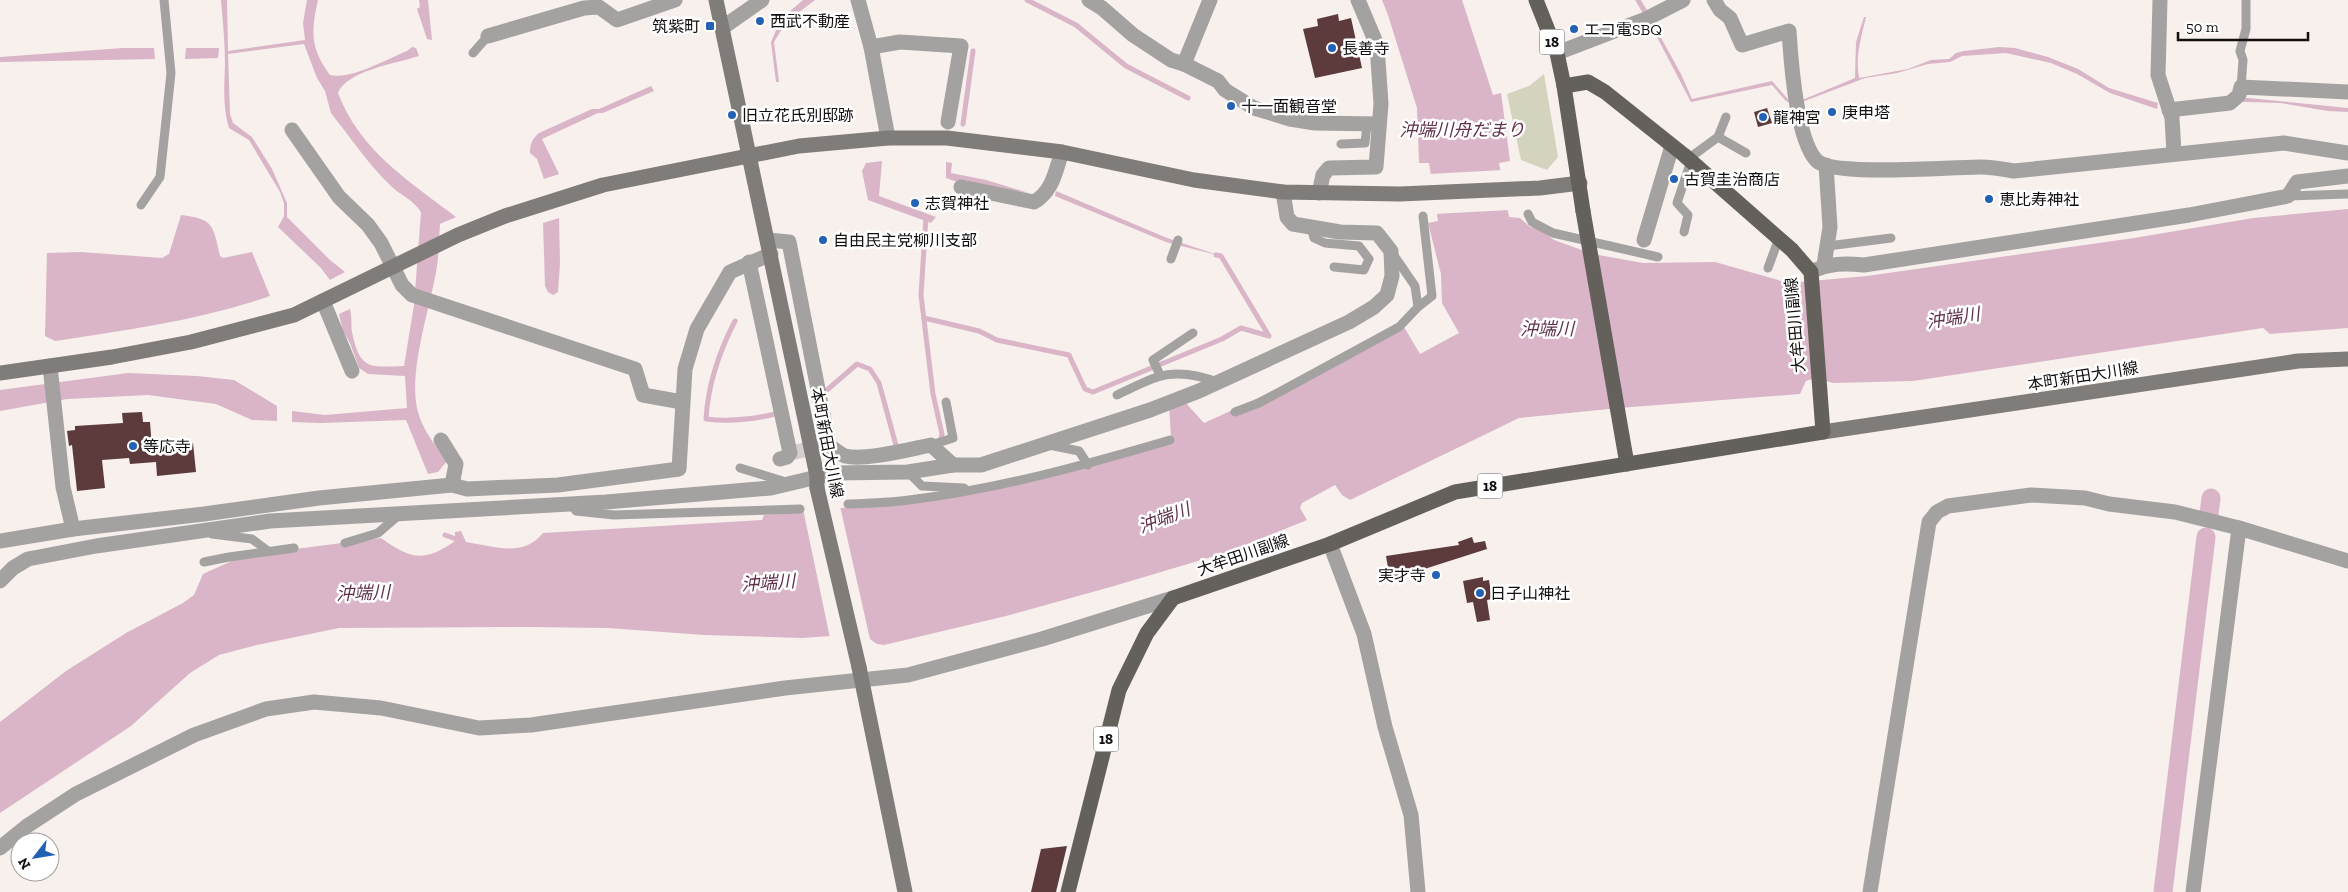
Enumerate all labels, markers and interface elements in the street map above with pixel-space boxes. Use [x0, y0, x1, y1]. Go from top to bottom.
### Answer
scale bar [2178, 10, 2308, 42]
place label: 西武不動産 [770, 12, 850, 31]
marker: 西武不動産 [754, 15, 766, 27]
place label: 筑紫町 [652, 17, 700, 36]
text: 50 m [2186, 18, 2219, 36]
marker: 筑紫町 [704, 20, 716, 32]
place label: エコ電SBQ [1584, 20, 1662, 39]
marker: エコ電SBQ [1568, 23, 1580, 35]
road number: 18 [1540, 30, 1564, 54]
place label: 長善寺 [1342, 39, 1390, 58]
marker: 長善寺 [1326, 42, 1338, 54]
place label: 十一面観音堂 [1241, 97, 1337, 116]
marker: 十一面観音堂 [1225, 100, 1237, 112]
place label: 庚申塔 [1842, 103, 1890, 122]
place label: 旧立花氏別邸跡 [742, 106, 854, 125]
marker: 庚申塔 [1826, 106, 1838, 118]
place label: 龍神宮 [1773, 108, 1821, 127]
marker: 旧立花氏別邸跡 [726, 109, 738, 121]
marker: 龍神宮 [1757, 111, 1769, 123]
water label: 沖端川舟だまり [1399, 119, 1525, 141]
place label: 古賀圭治商店 [1684, 170, 1780, 189]
marker: 古賀圭治商店 [1668, 173, 1680, 185]
place label: 恵比寿神社 [1999, 190, 2079, 209]
marker: 恵比寿神社 [1983, 193, 1995, 205]
place label: 志賀神社 [925, 194, 989, 213]
marker: 志賀神社 [909, 197, 921, 209]
place label: 自由民主党柳川支部 [833, 231, 977, 250]
marker: 自由民主党柳川支部 [817, 234, 829, 246]
street label: 大牟田川副線 [1781, 276, 1809, 374]
water label: 沖端川 [1925, 303, 1983, 333]
water label: 沖端川 [1520, 318, 1576, 340]
street label: 本町新田大川線 [2026, 358, 2140, 394]
street label: 本町新田大川線 [807, 386, 847, 500]
place label: 等応寺 [143, 437, 191, 456]
marker: 等応寺 [127, 440, 139, 452]
road number: 18 [1478, 474, 1502, 498]
water label: 沖端川 [1135, 497, 1195, 538]
street label: 大牟田川副線 [1195, 530, 1291, 580]
place label: 実才寺 [1378, 566, 1426, 585]
marker: 実才寺 [1430, 569, 1442, 581]
water label: 沖端川 [740, 570, 798, 596]
water label: 沖端川 [336, 581, 392, 605]
place label: 日子山神社 [1490, 584, 1570, 603]
marker: 日子山神社 [1474, 587, 1486, 599]
road number: 18 [1094, 726, 1118, 752]
north arrow [10, 832, 60, 882]
text: N [14, 854, 34, 872]

